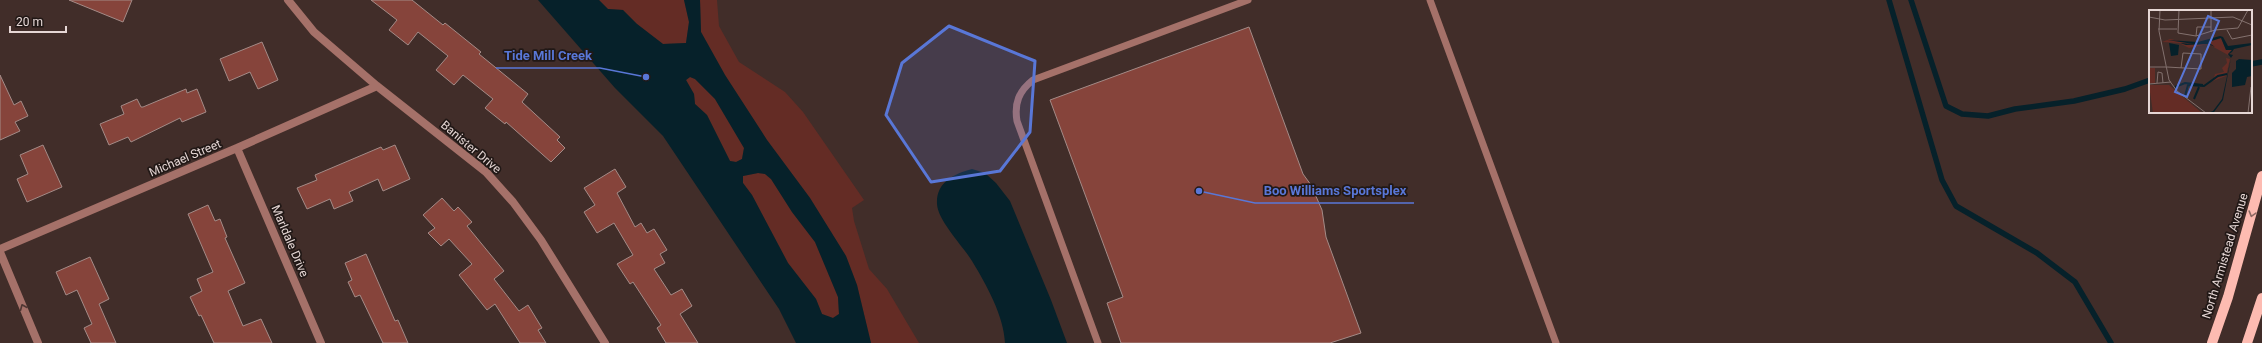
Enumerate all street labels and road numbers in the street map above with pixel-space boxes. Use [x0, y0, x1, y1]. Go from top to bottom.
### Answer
street label: Banister Drive [438, 118, 504, 176]
street label: Michael Street [147, 137, 223, 179]
street label: North Armistead Avenue [2199, 192, 2251, 320]
street label: Marldale Drive [269, 203, 311, 279]

